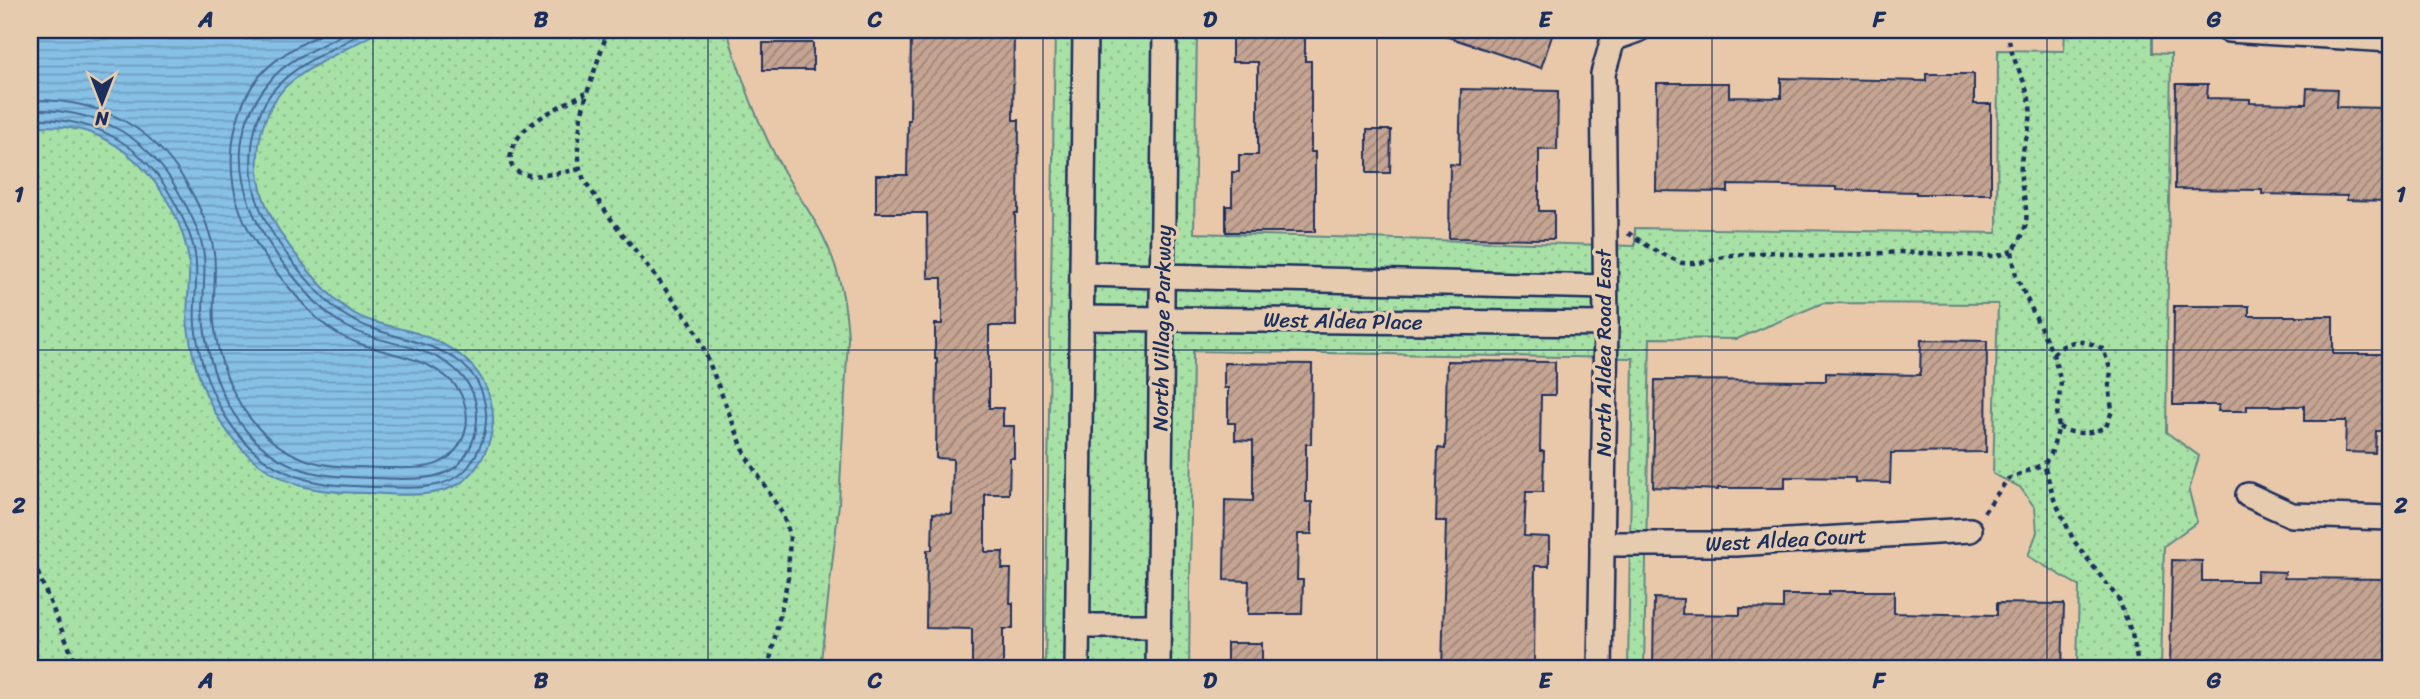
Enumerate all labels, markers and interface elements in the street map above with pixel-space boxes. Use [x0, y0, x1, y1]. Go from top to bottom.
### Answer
text: A [197, 0, 214, 40]
text: B [534, 0, 549, 40]
text: C [867, 0, 883, 40]
text: D [1203, 0, 1218, 40]
text: E [1539, 0, 1554, 40]
text: F [1872, 0, 1887, 40]
text: G [2206, 0, 2222, 40]
north arrow [66, 66, 136, 136]
text: N [95, 102, 110, 135]
text: 1 [14, 174, 24, 215]
text: 1 [2396, 174, 2406, 215]
street label: North Village Parkway [1141, 225, 1183, 431]
street label: North Aldea Road East [1585, 248, 1623, 457]
street label: West Aldea Place [1263, 301, 1423, 341]
text: 2 [11, 485, 26, 526]
text: 2 [2393, 485, 2408, 526]
street label: West Aldea Court [1704, 517, 1868, 563]
text: A [197, 660, 214, 699]
text: B [534, 660, 549, 699]
text: C [867, 660, 883, 699]
text: D [1203, 660, 1218, 699]
text: E [1539, 660, 1554, 699]
text: F [1872, 660, 1887, 699]
text: G [2206, 660, 2222, 699]

